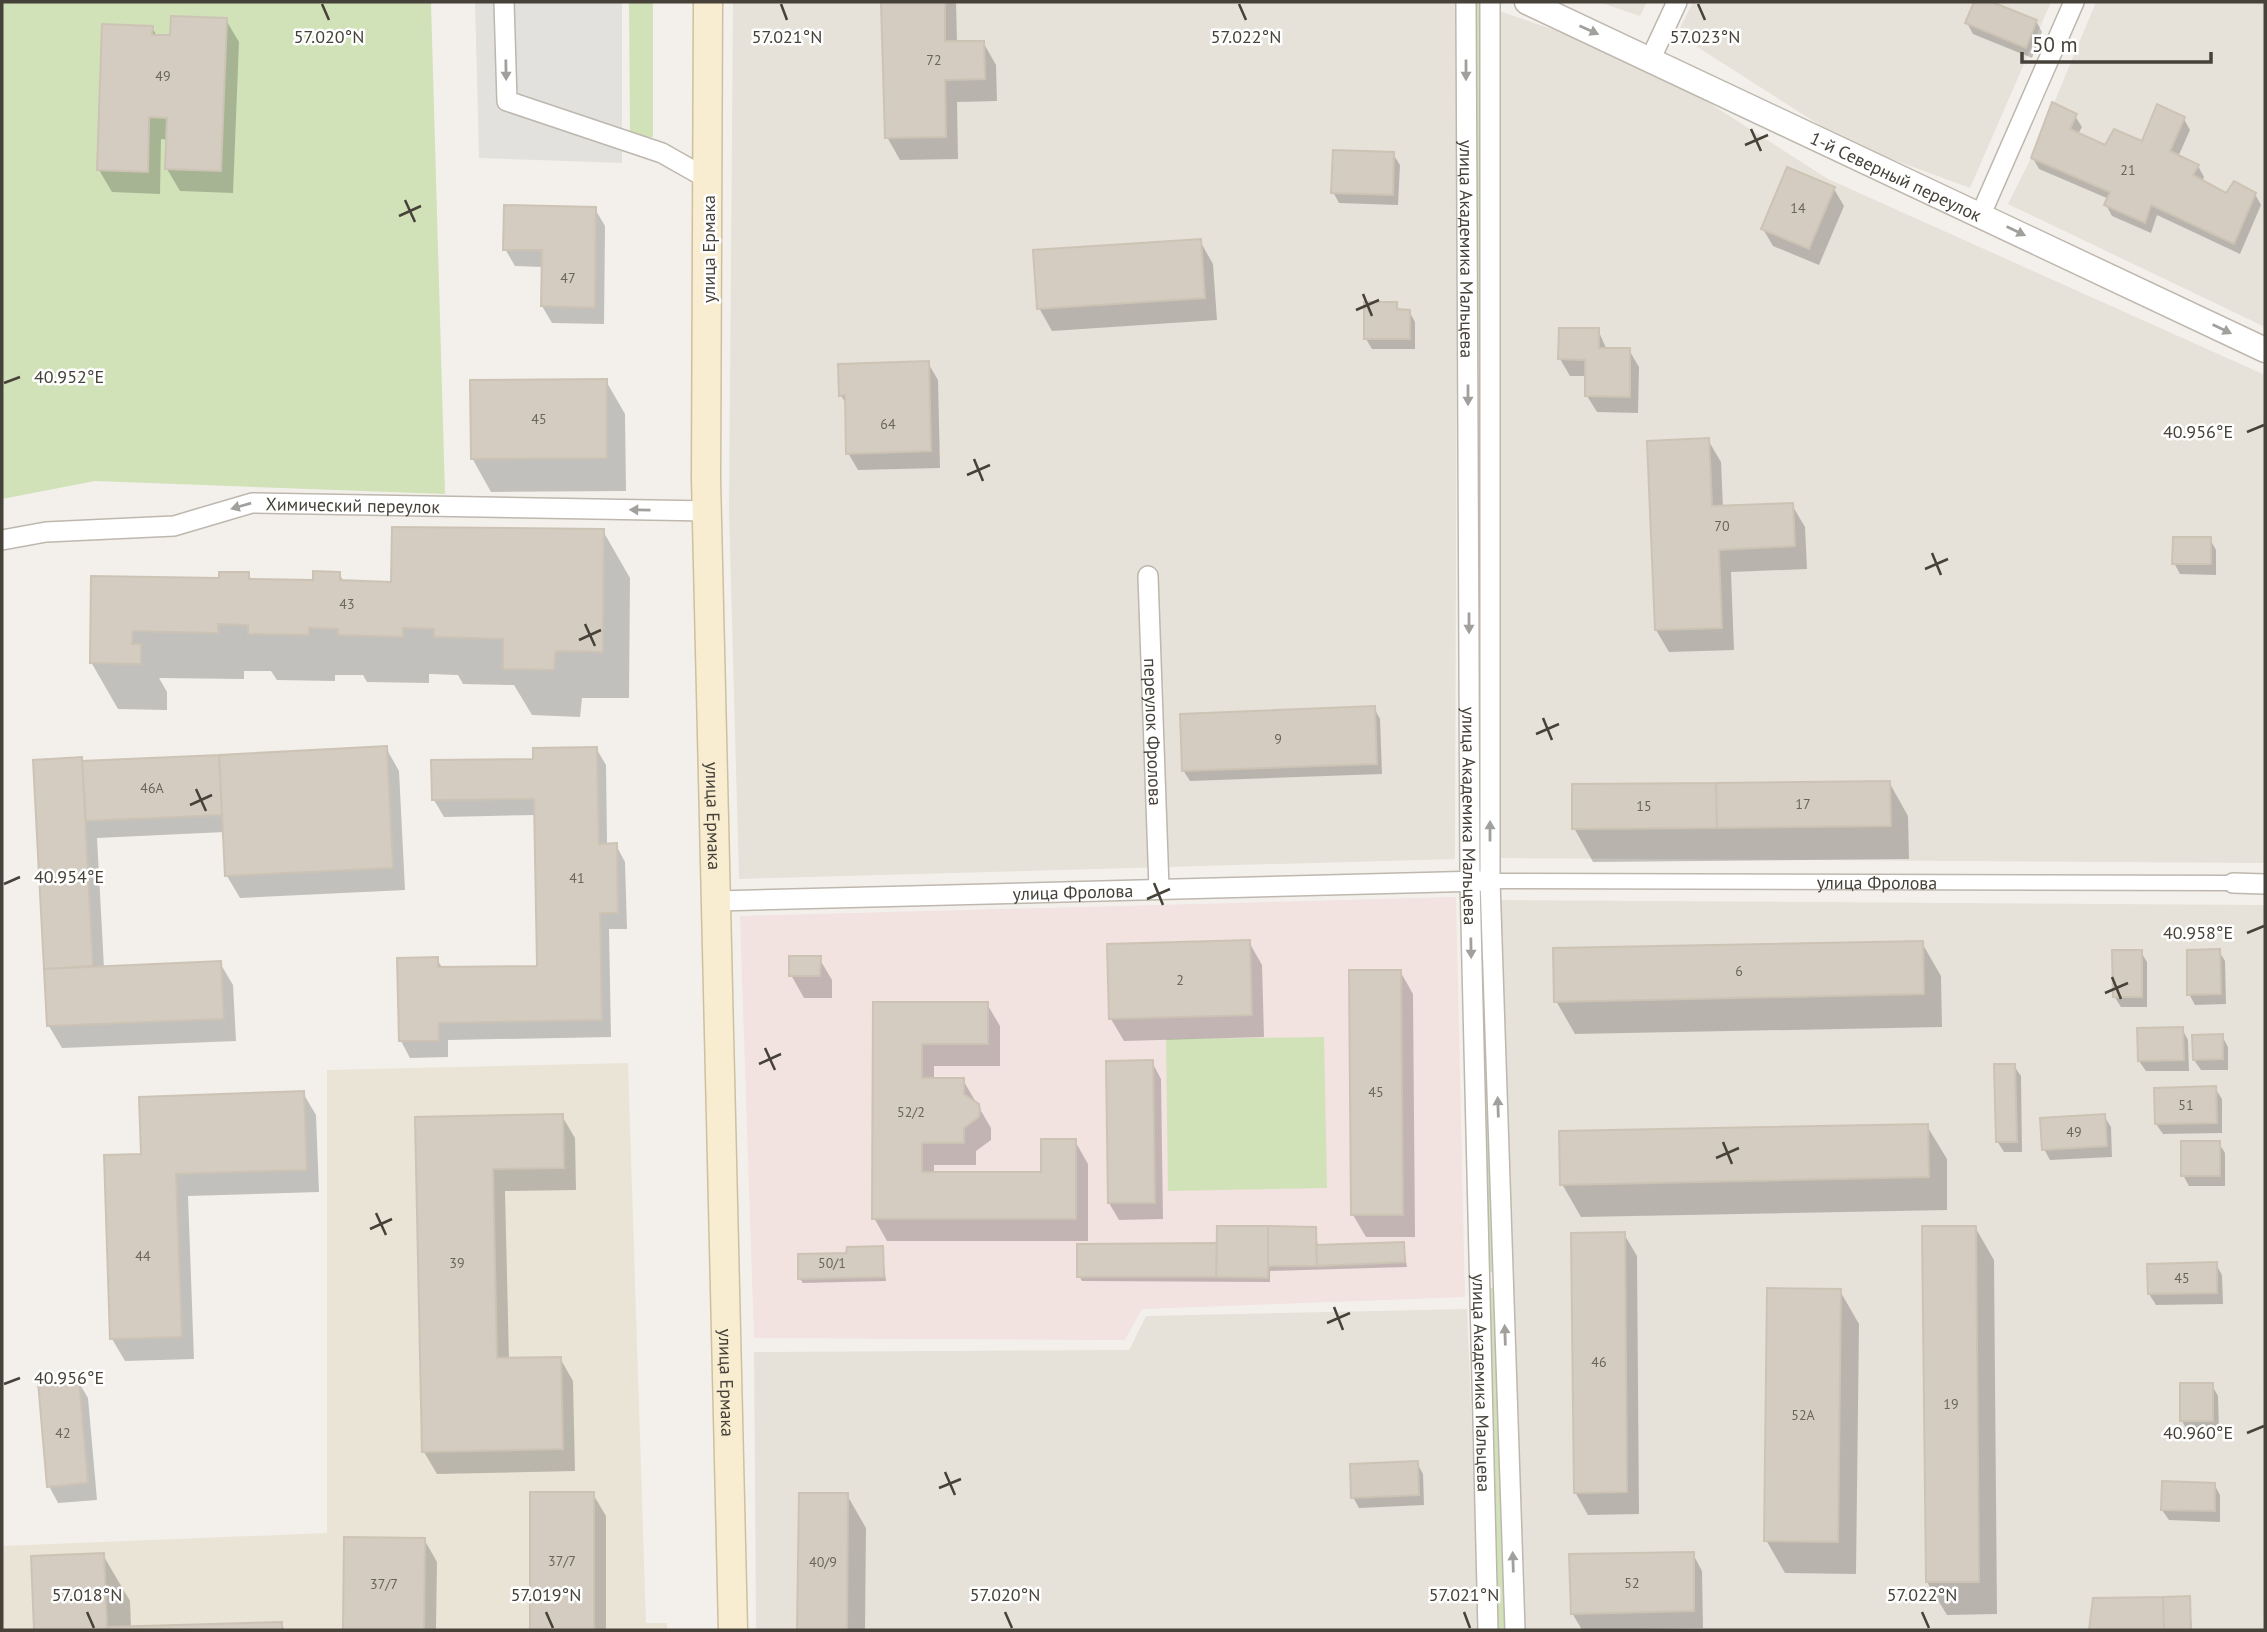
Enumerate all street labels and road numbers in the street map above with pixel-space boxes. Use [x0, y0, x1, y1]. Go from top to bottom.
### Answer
street label: 1-й Северный переулок [1807, 126, 1986, 226]
street label: улица Академика Мальцева [1455, 140, 1479, 358]
street label: улица Ермака [697, 195, 720, 303]
street label: Химический переулок [265, 492, 441, 518]
street label: переулок Фролова [1139, 658, 1168, 806]
street label: улица Академика Мальцева [1458, 707, 1483, 925]
street label: улица Ермака [701, 762, 727, 870]
street label: улица Фролова [1817, 870, 1937, 894]
street label: улица Фролова [1012, 879, 1133, 905]
street label: улица Академика Мальцева [1468, 1273, 1496, 1492]
street label: улица Ермака [714, 1328, 740, 1437]

